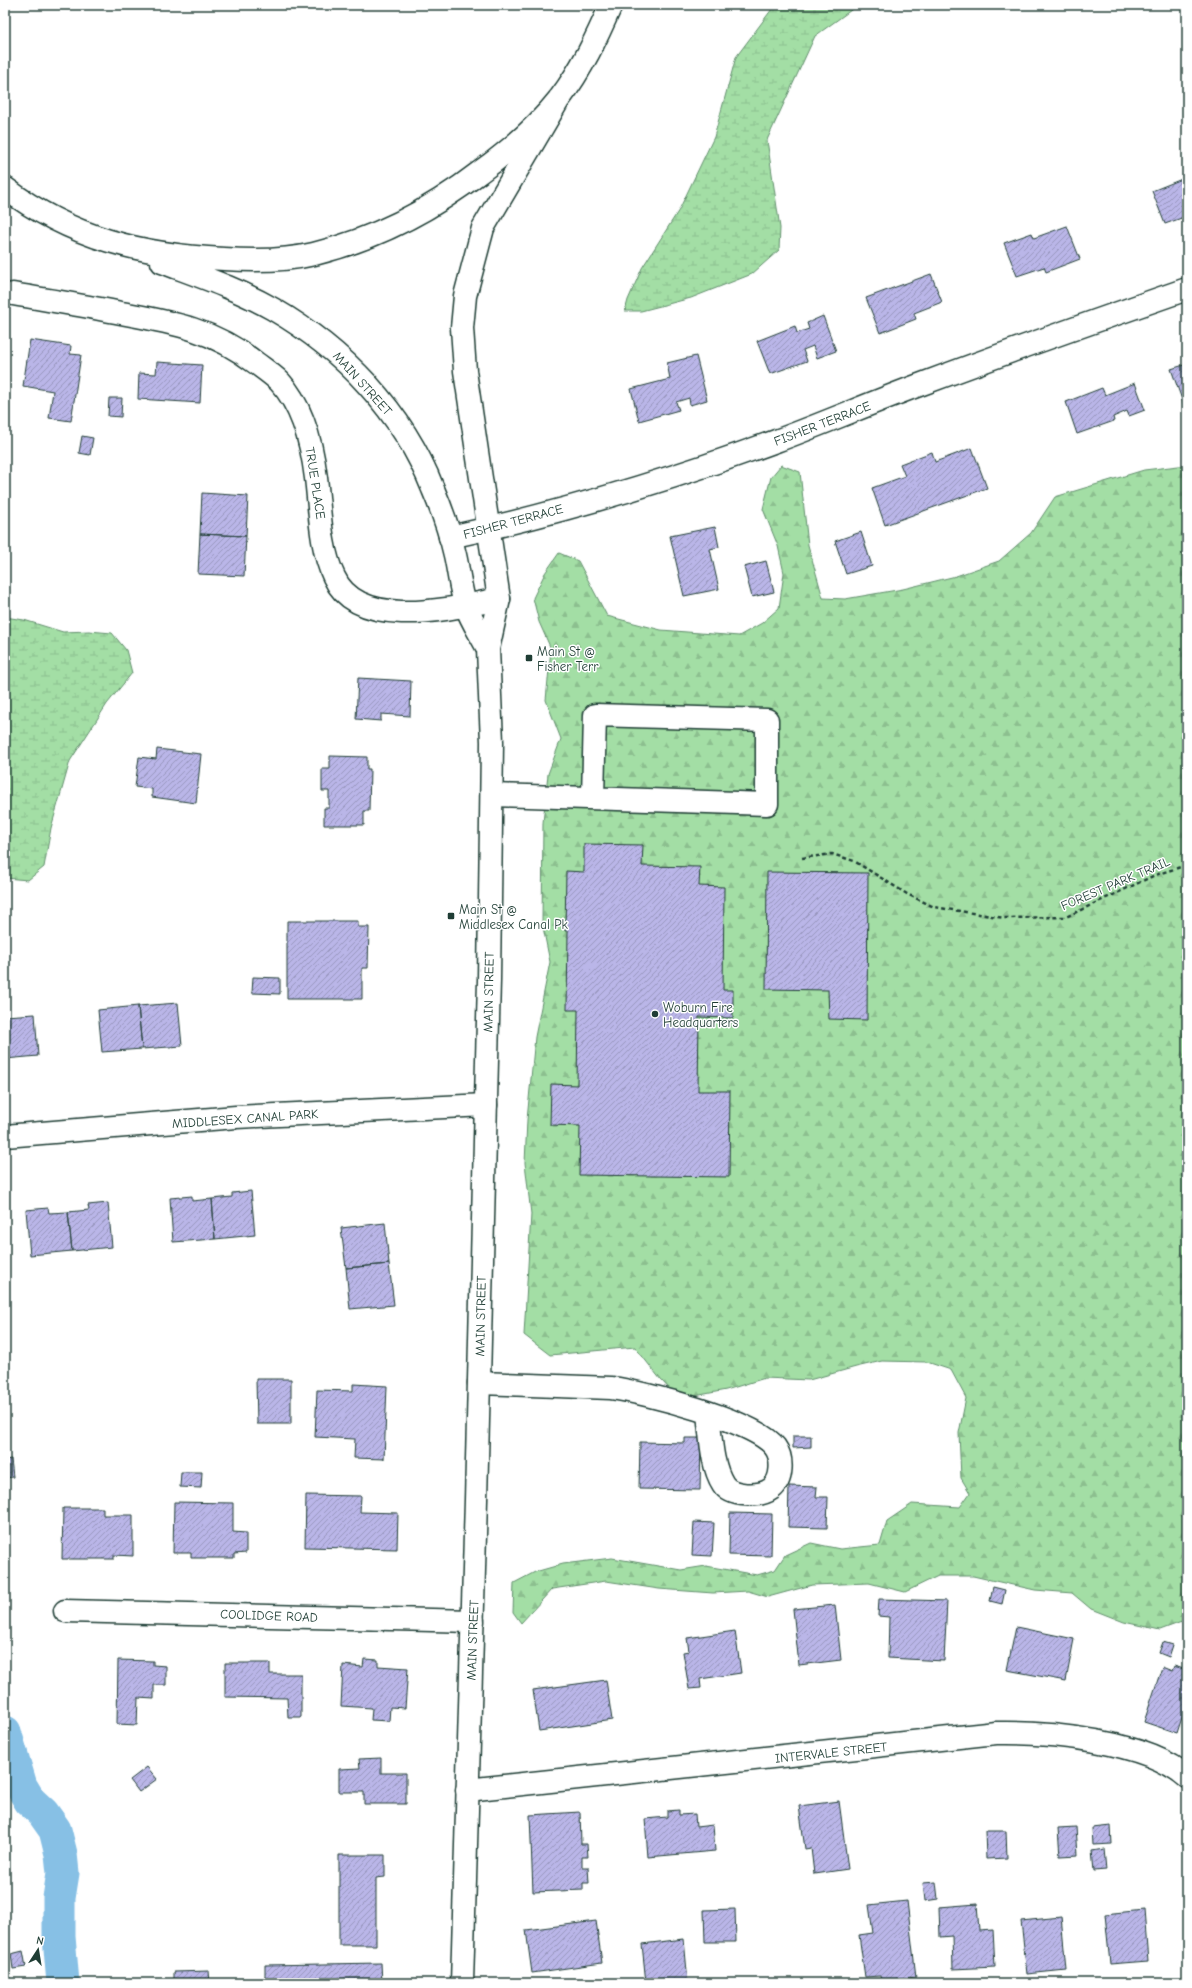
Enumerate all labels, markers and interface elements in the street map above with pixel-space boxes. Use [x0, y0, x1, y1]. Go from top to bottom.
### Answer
street label: MAIN STREET [330, 348, 395, 418]
street label: FISHER TERRACE [772, 398, 873, 449]
street label: TRUE PLACE [302, 446, 329, 520]
street label: FISHER TERRACE [462, 501, 565, 542]
place label: Main St @ Fisher Terr [537, 644, 599, 674]
marker: Main St @ Fisher Terr [524, 653, 534, 663]
street label: FOREST PARK TRAIL [1059, 854, 1172, 913]
place label: Main St @ Middlesex Canal Pk [459, 902, 568, 932]
marker: Main St @ Middlesex Canal Pk [446, 911, 456, 921]
street label: MAIN STREET [480, 951, 497, 1032]
place label: Woburn Fire Headquarters [663, 1000, 738, 1030]
marker: Woburn Fire Headquarters [650, 1009, 660, 1019]
street label: MIDDLESEX CANAL PARK [171, 1106, 319, 1131]
street label: MAIN STREET [472, 1275, 489, 1356]
street label: MAIN STREET [464, 1599, 481, 1681]
street label: COOLIDGE ROAD [220, 1606, 318, 1625]
street label: INTERVALE STREET [774, 1739, 888, 1766]
north arrow [18, 1930, 58, 1970]
text: N [35, 1934, 45, 1948]

